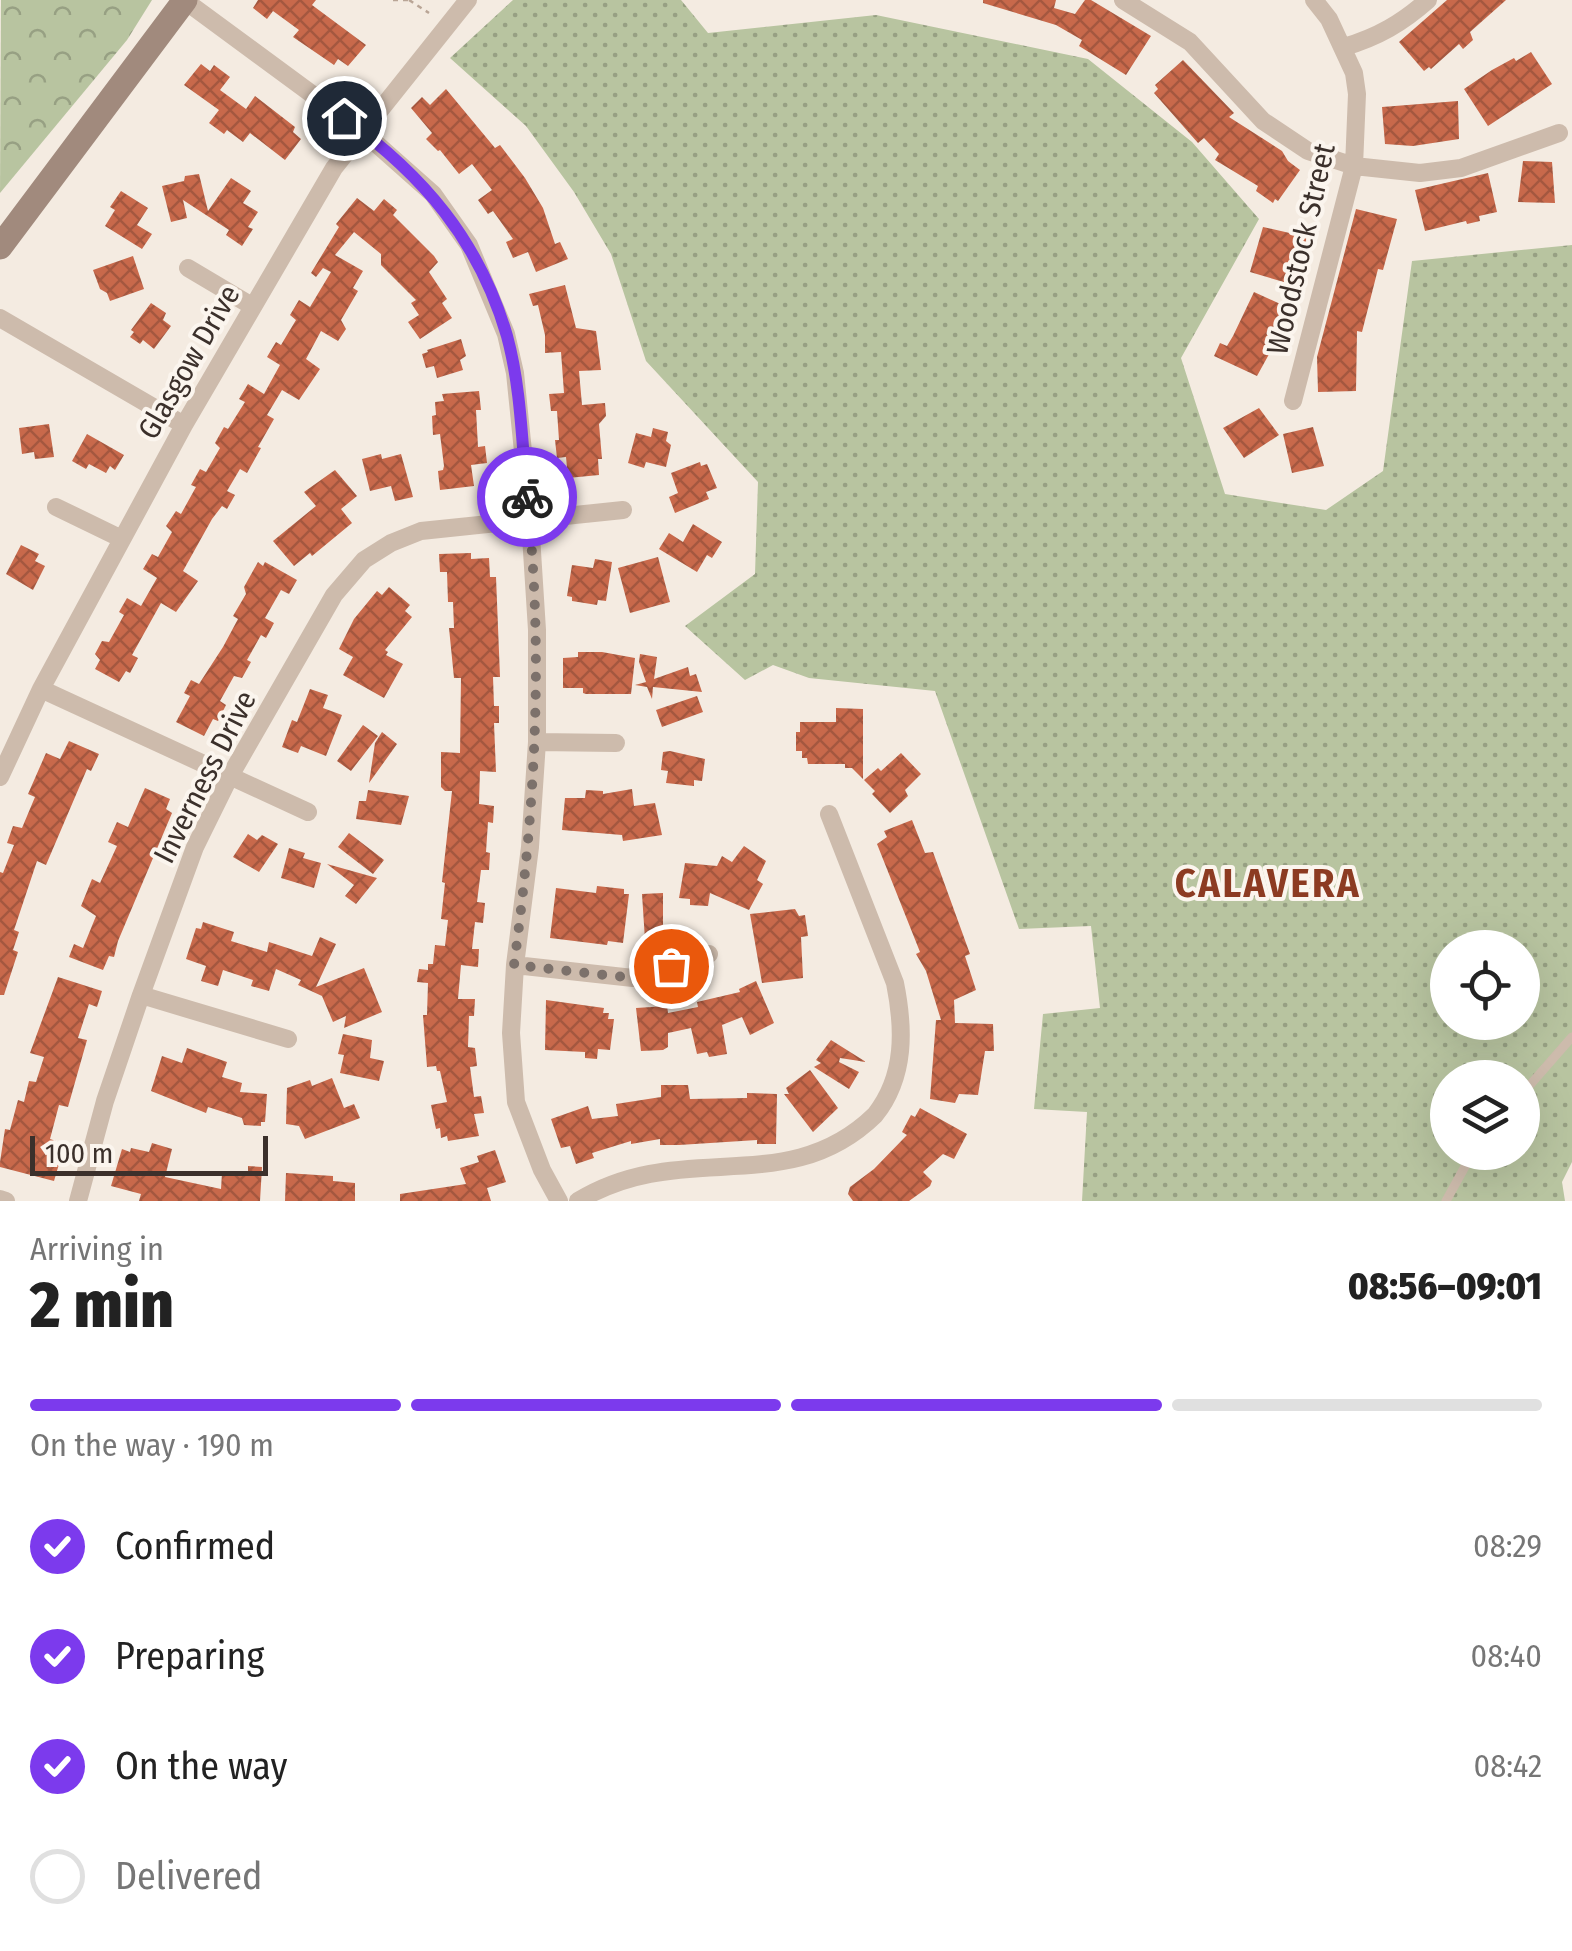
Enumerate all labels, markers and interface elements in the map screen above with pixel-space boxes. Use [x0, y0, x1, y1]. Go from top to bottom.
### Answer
pin [302, 76, 387, 161]
icon: home [317, 91, 372, 146]
street label: Woodstock Street [1259, 140, 1343, 358]
street label: Glasgow Drive [130, 279, 248, 445]
courier [477, 447, 577, 547]
icon: bike [500, 470, 555, 525]
street label: Inverness Drive [146, 685, 264, 869]
district label: CALAVERA [1175, 860, 1361, 908]
pin [629, 924, 714, 1009]
map controls [1430, 930, 1540, 1170]
button: locate [1430, 930, 1540, 1040]
icon: bag [644, 939, 699, 994]
button: layers [1430, 1060, 1540, 1170]
scale bar [30, 1131, 268, 1176]
text: 100 m [45, 1137, 113, 1170]
text: Arriving in [30, 1230, 164, 1268]
text: 08:56–09:01 [1348, 1263, 1542, 1309]
text: 2 min [30, 1266, 174, 1344]
text: On the way · 190 m [30, 1426, 274, 1464]
icon: check [30, 1519, 85, 1574]
text: Confirmed [115, 1523, 275, 1569]
text: 08:29 [1473, 1527, 1542, 1565]
icon: check [30, 1629, 85, 1684]
text: Preparing [115, 1633, 264, 1679]
text: 08:40 [1471, 1637, 1542, 1675]
icon: check [30, 1739, 85, 1794]
text: On the way [115, 1743, 287, 1789]
text: 08:42 [1474, 1747, 1542, 1785]
text: Delivered [115, 1853, 262, 1899]

